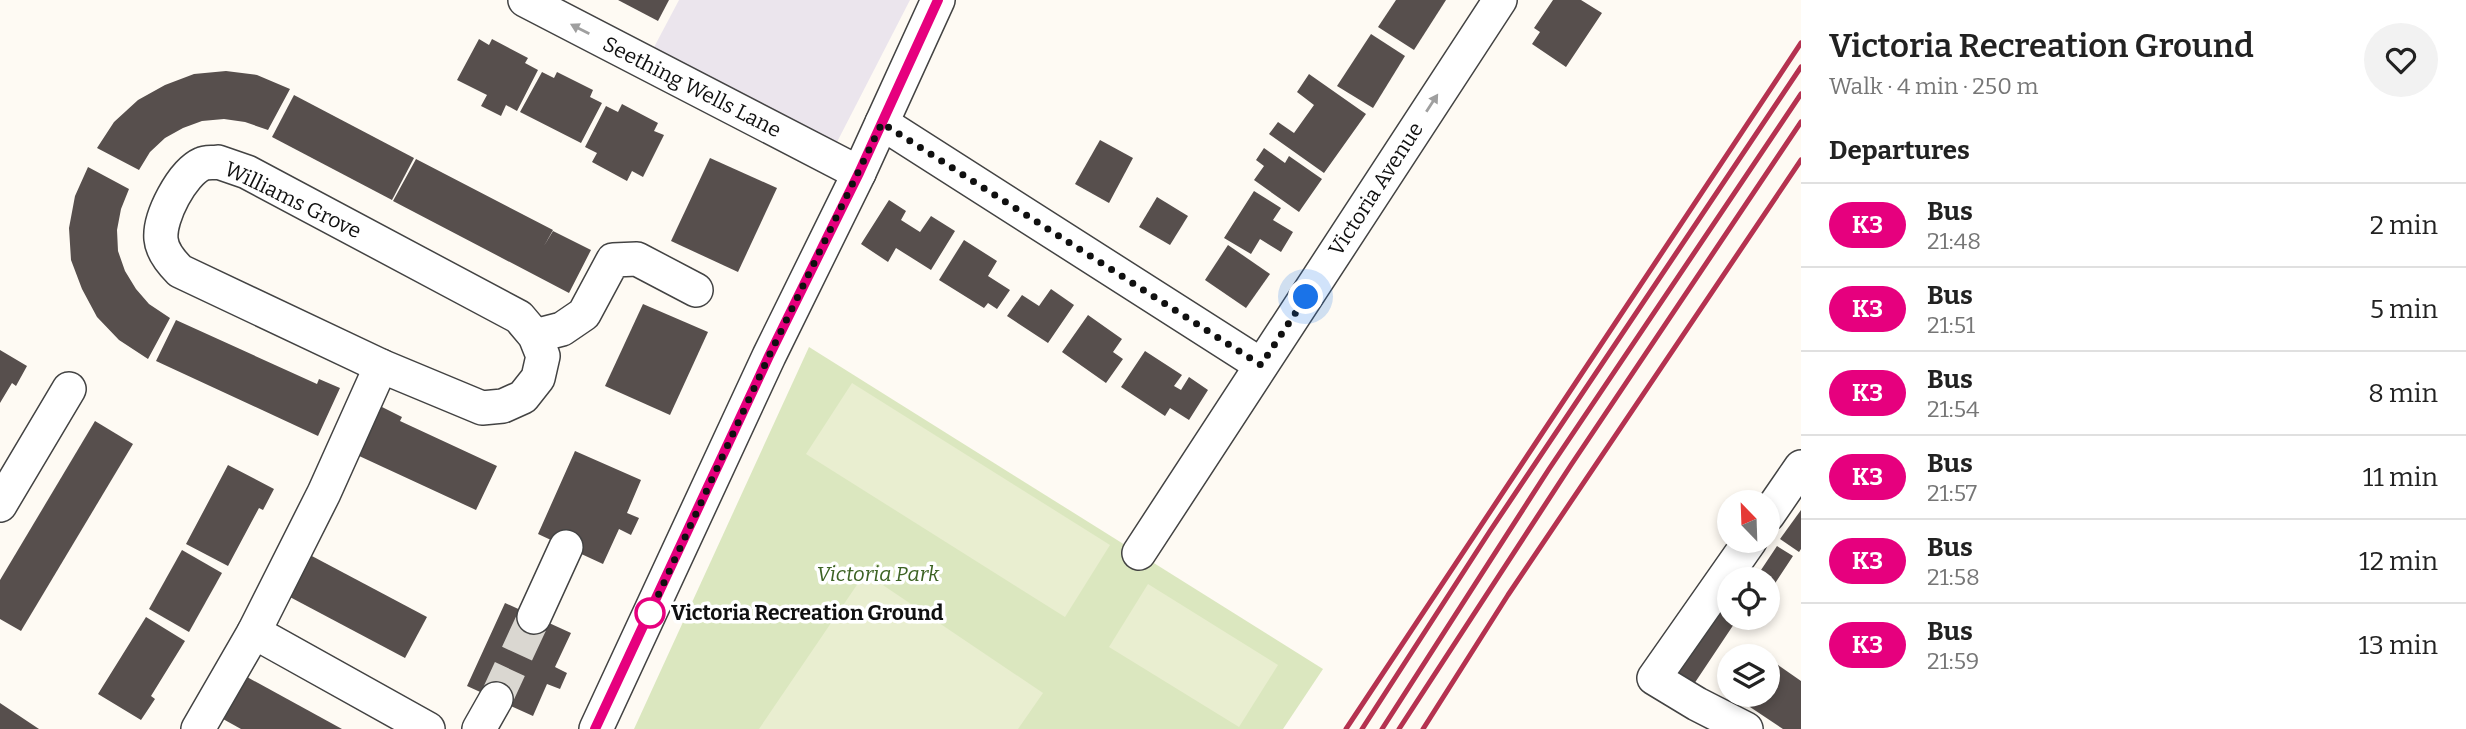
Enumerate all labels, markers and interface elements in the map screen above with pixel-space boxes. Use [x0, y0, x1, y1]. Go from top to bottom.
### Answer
one-way arrow [570, 23, 590, 35]
button: heart [2364, 23, 2438, 97]
text: Victoria Recreation Ground [1829, 26, 2254, 66]
street label: Seething Wells Lane [599, 31, 785, 143]
text: Walk · 4 min · 250 m [1829, 72, 2038, 100]
one-way arrow [1425, 94, 1439, 112]
street label: Victoria Avenue [1323, 117, 1429, 261]
text: Departures [1829, 135, 1970, 166]
street label: Williams Grove [220, 156, 366, 244]
text: Bus [1927, 196, 1973, 227]
text: 2 min [2370, 210, 2438, 241]
text: K3 [1852, 211, 1883, 239]
text: 21:48 [1927, 227, 1981, 255]
your location [1288, 279, 1323, 314]
text: Bus [1927, 280, 1973, 311]
text: 5 min [2370, 294, 2438, 325]
text: K3 [1852, 295, 1883, 323]
text: 21:51 [1927, 311, 1975, 339]
text: Bus [1927, 364, 1973, 395]
text: 8 min [2368, 378, 2438, 409]
text: K3 [1852, 379, 1883, 407]
text: 21:54 [1927, 395, 1979, 423]
text: Bus [1927, 448, 1973, 479]
text: 11 min [2363, 462, 2438, 493]
text: K3 [1852, 463, 1883, 491]
text: 21:57 [1927, 479, 1977, 507]
north arrow [1717, 490, 1780, 553]
map controls [1717, 490, 1780, 707]
text: Bus [1927, 532, 1973, 563]
text: 12 min [2359, 546, 2438, 577]
text: K3 [1852, 547, 1883, 575]
park label: Victoria Park [817, 561, 940, 587]
text: 21:58 [1927, 563, 1980, 591]
button: locate [1717, 567, 1780, 630]
marker: Victoria Recreation Ground [635, 598, 665, 628]
place label: Victoria Recreation Ground [671, 600, 944, 626]
text: Bus [1927, 616, 1973, 647]
text: 13 min [2358, 630, 2438, 661]
text: K3 [1852, 631, 1883, 659]
button: layers [1717, 644, 1780, 707]
text: 21:59 [1927, 647, 1979, 675]

